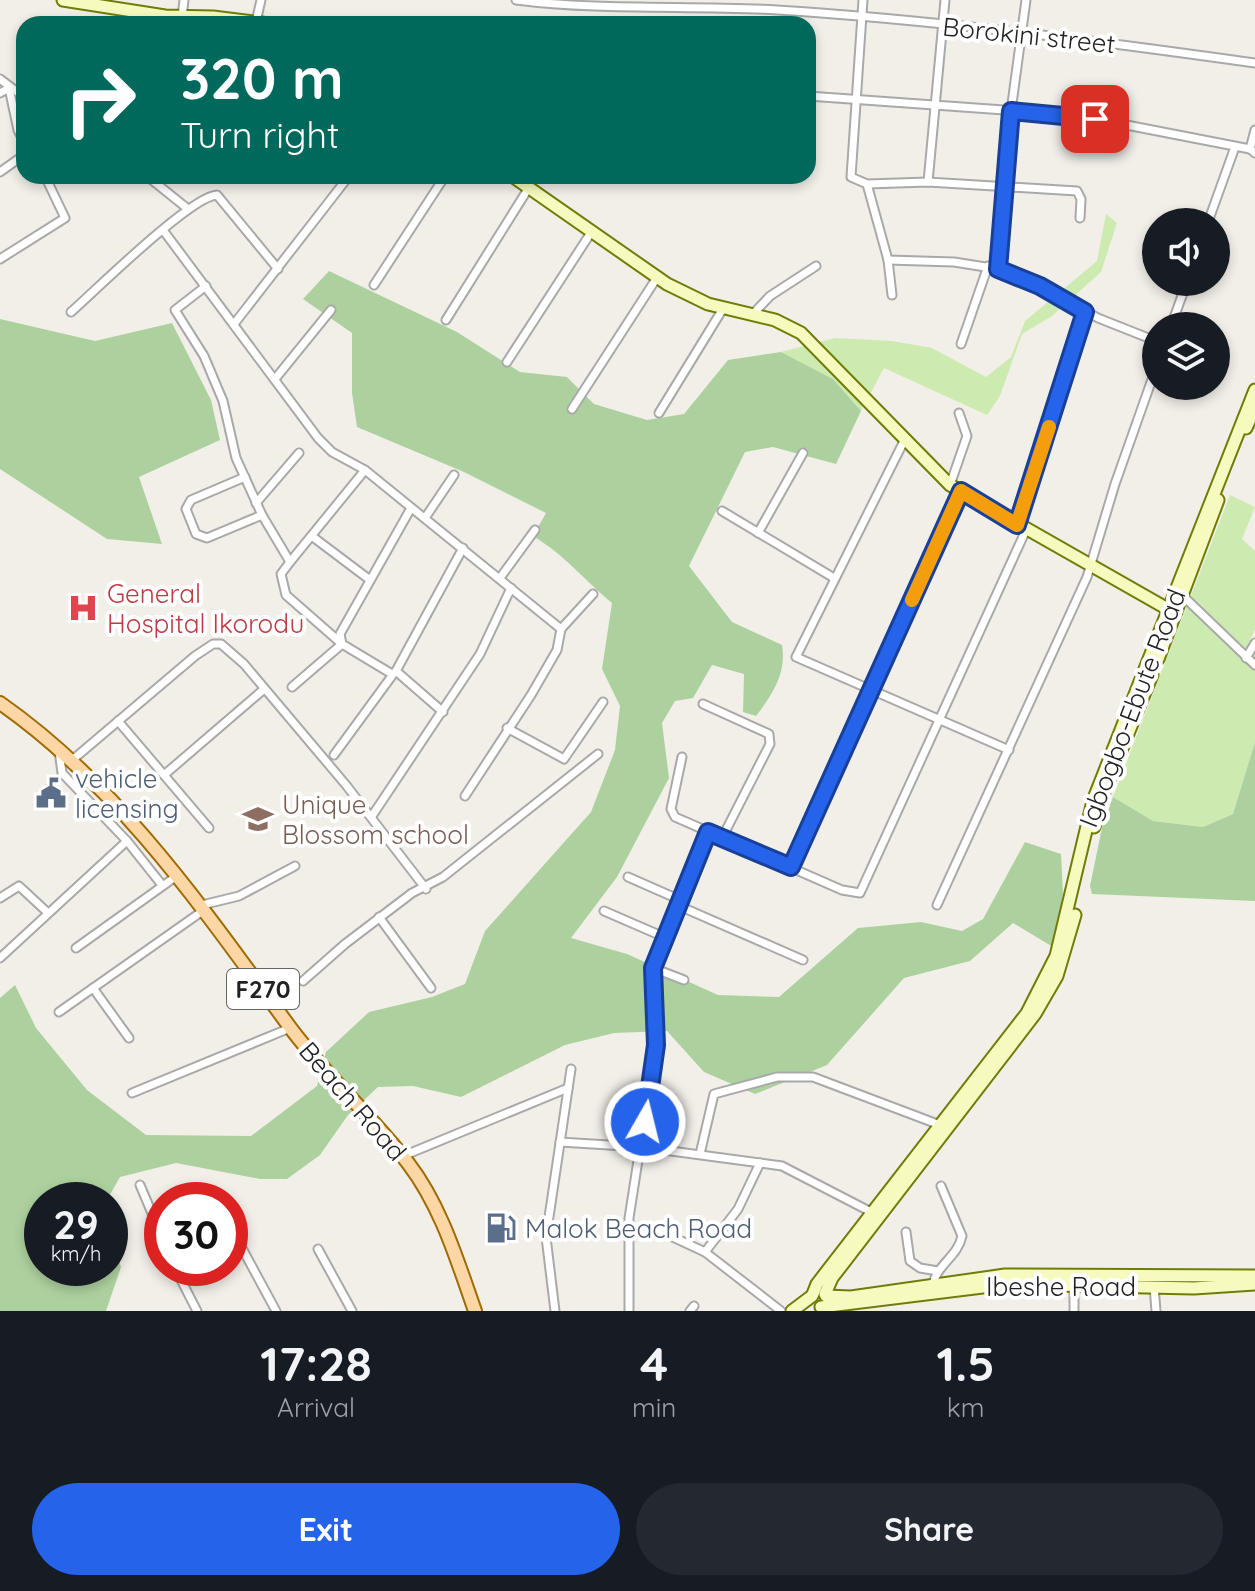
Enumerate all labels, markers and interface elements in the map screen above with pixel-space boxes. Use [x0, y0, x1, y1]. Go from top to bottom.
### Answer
street label: Borokini street [941, 10, 1117, 60]
text: 320 m [180, 43, 344, 113]
icon: right [48, 48, 152, 152]
pin [1061, 85, 1129, 153]
icon: arrive [1073, 97, 1117, 141]
text: Turn right [180, 112, 339, 157]
map controls [1142, 208, 1230, 400]
button: sound [1142, 208, 1230, 296]
button: layers [1142, 312, 1230, 400]
place label: General Hospital Ikorodu [107, 577, 304, 640]
street label: Igbogbo-Ebute Road [1071, 584, 1193, 832]
hospital icon: General Hospital Ikorodu [66, 591, 100, 625]
place label: vehicle licensing [75, 762, 179, 825]
public building icon: vehicle licensing [34, 776, 68, 810]
place label: Unique Blossom school [282, 788, 469, 851]
school or university icon: Unique Blossom school [241, 802, 275, 836]
road number: F270 [227, 969, 299, 1009]
street label: Beach Road [292, 1035, 414, 1167]
position arrow [603, 1080, 687, 1164]
speed limit sign: 30 [144, 1182, 248, 1286]
text: 29 [53, 1199, 99, 1249]
fuel station icon: Malok Beach Road [484, 1211, 518, 1245]
place label: Malok Beach Road [525, 1212, 752, 1245]
text: km/h [51, 1241, 101, 1266]
street label: Ibeshe Road [986, 1270, 1136, 1303]
text: 17:28 [260, 1333, 372, 1393]
text: 4 [640, 1333, 668, 1393]
text: 1.5 [937, 1333, 995, 1393]
text: Arrival [277, 1391, 355, 1424]
text: min [632, 1391, 676, 1424]
text: km [947, 1391, 984, 1424]
button: Exit [32, 1483, 620, 1575]
button: Share [636, 1483, 1223, 1575]

